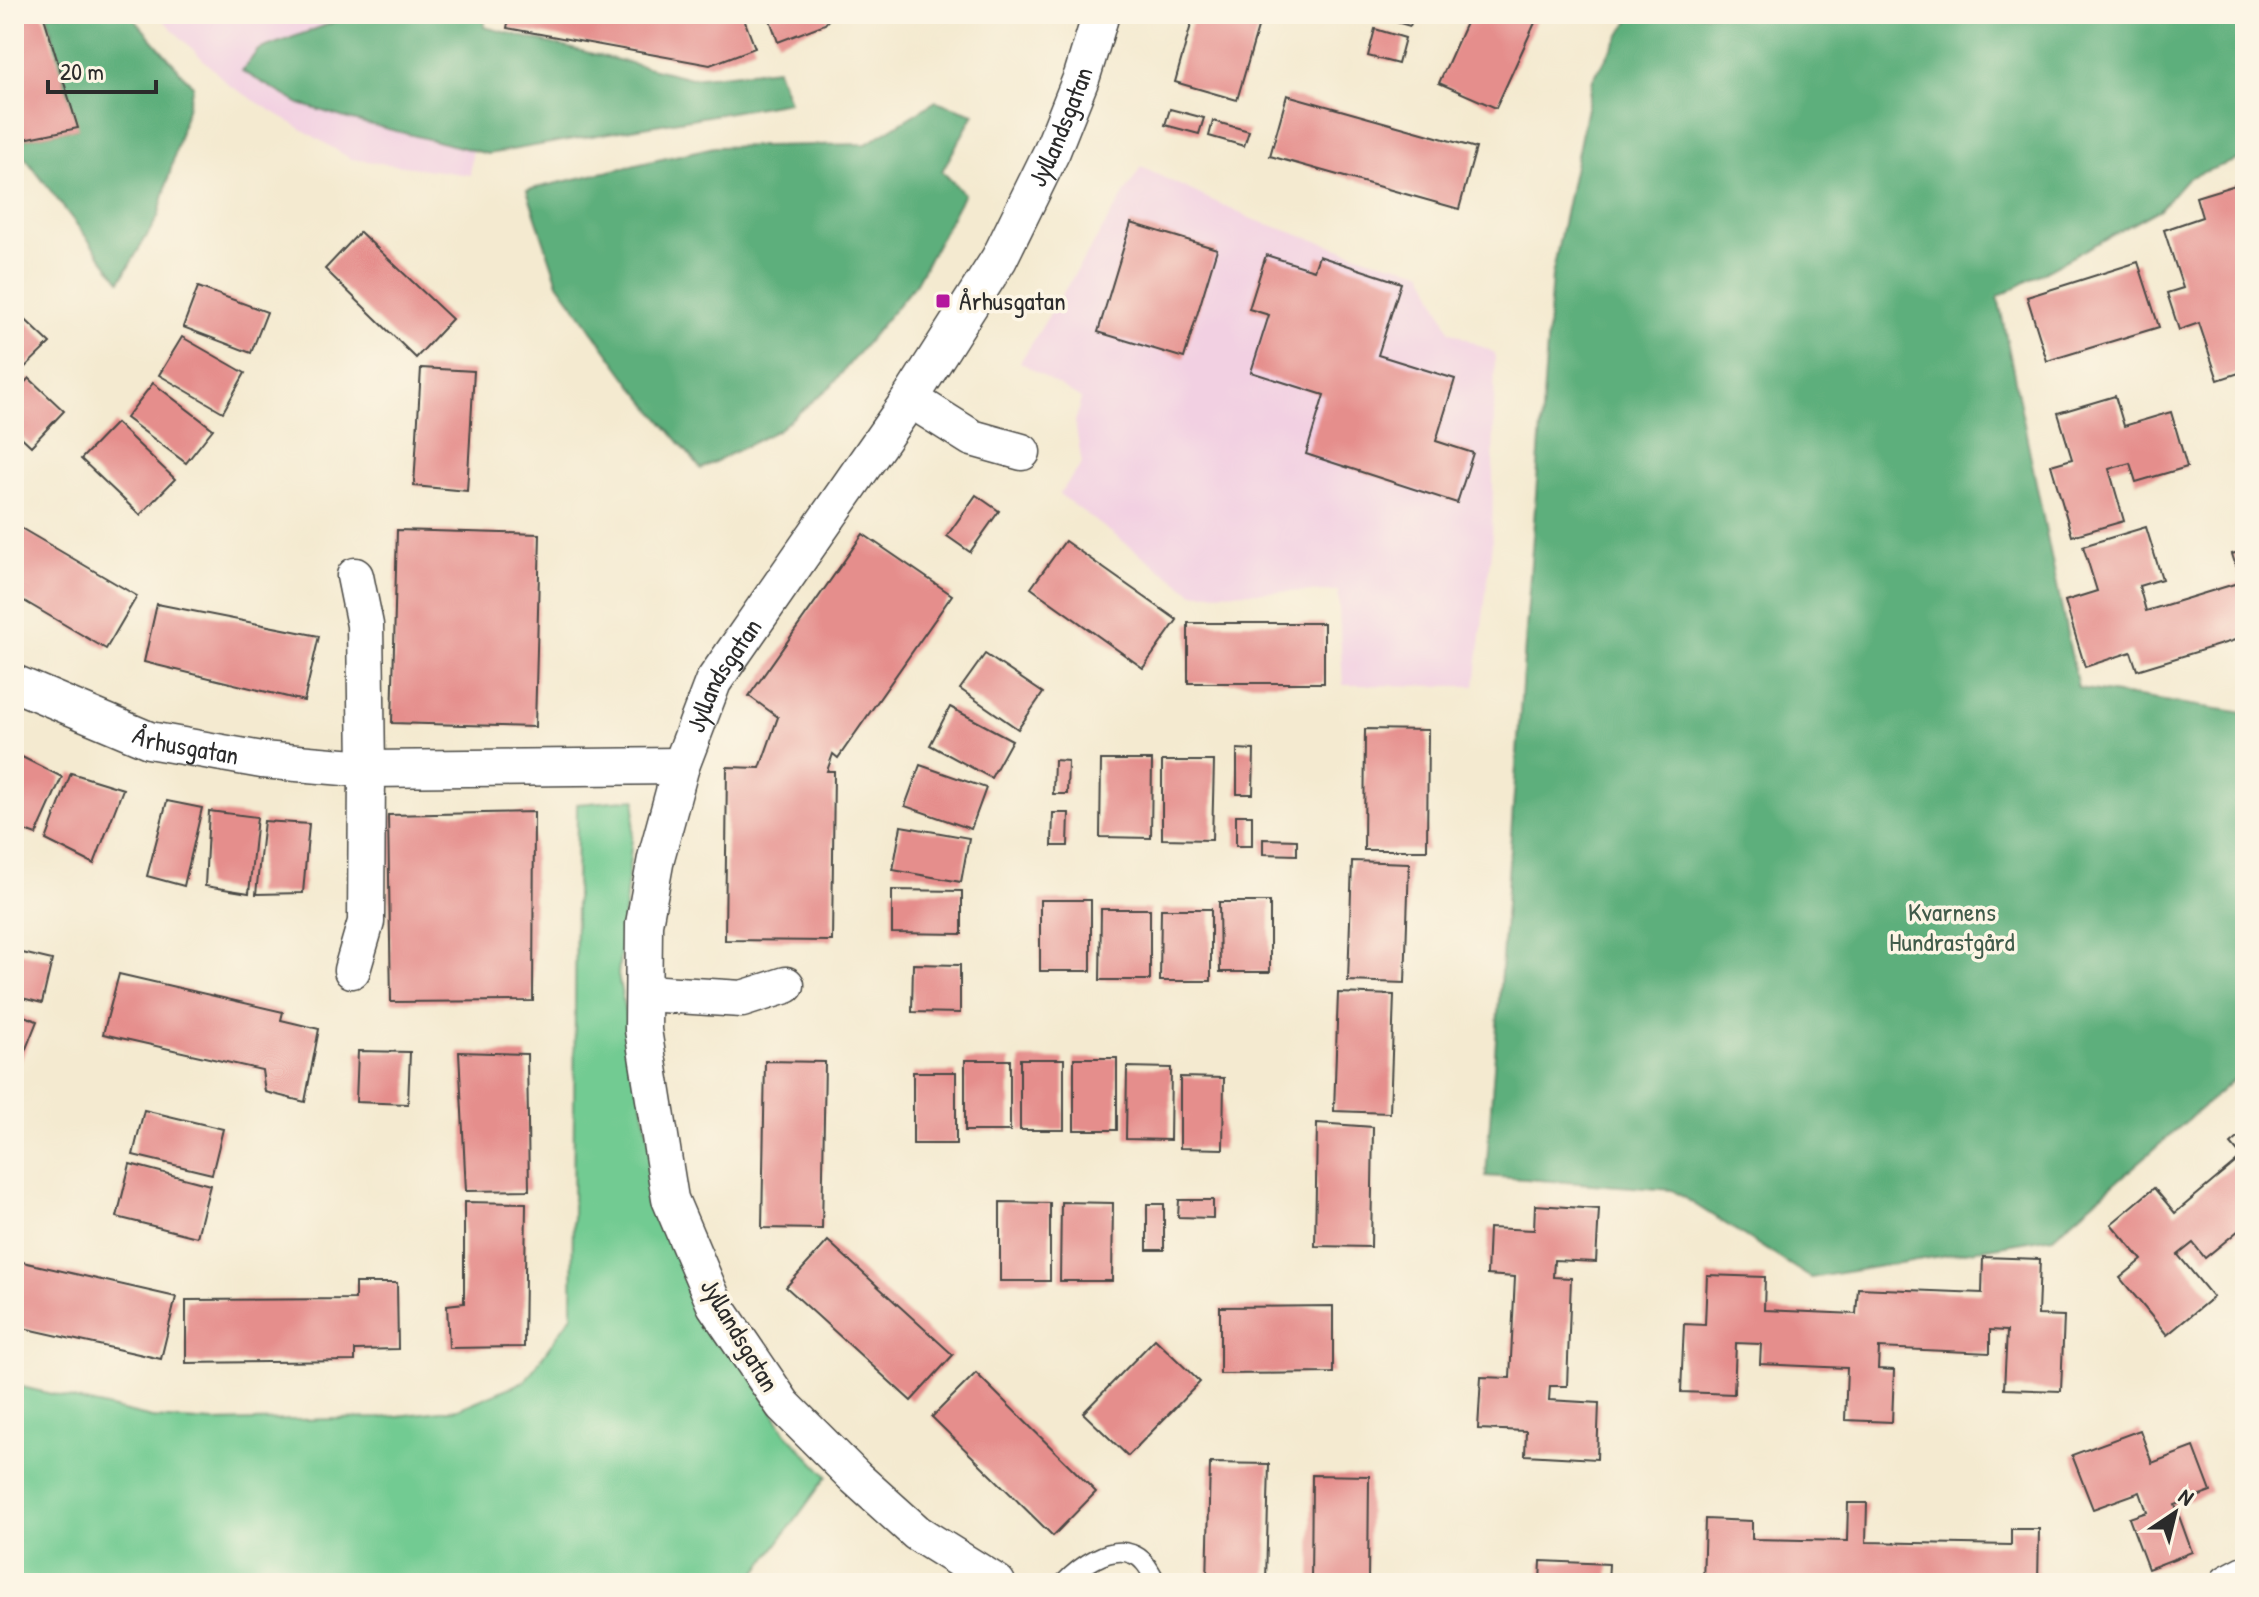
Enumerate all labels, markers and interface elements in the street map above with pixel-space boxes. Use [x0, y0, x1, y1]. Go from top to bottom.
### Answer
scale bar [48, 44, 156, 94]
text: 20 m [60, 55, 104, 87]
street label: Jyllandsgatan [1019, 63, 1101, 192]
place label: Århusgatan [959, 283, 1066, 318]
marker: Århusgatan [934, 292, 952, 310]
street label: Jyllandsgatan [677, 611, 769, 737]
street label: Århusgatan [128, 717, 242, 773]
park label: Kvarnens Hundrastgård [1889, 894, 2015, 959]
street label: Jyllandsgatan [693, 1271, 788, 1398]
north arrow [2135, 1473, 2215, 1553]
text: N [2173, 1481, 2200, 1512]

